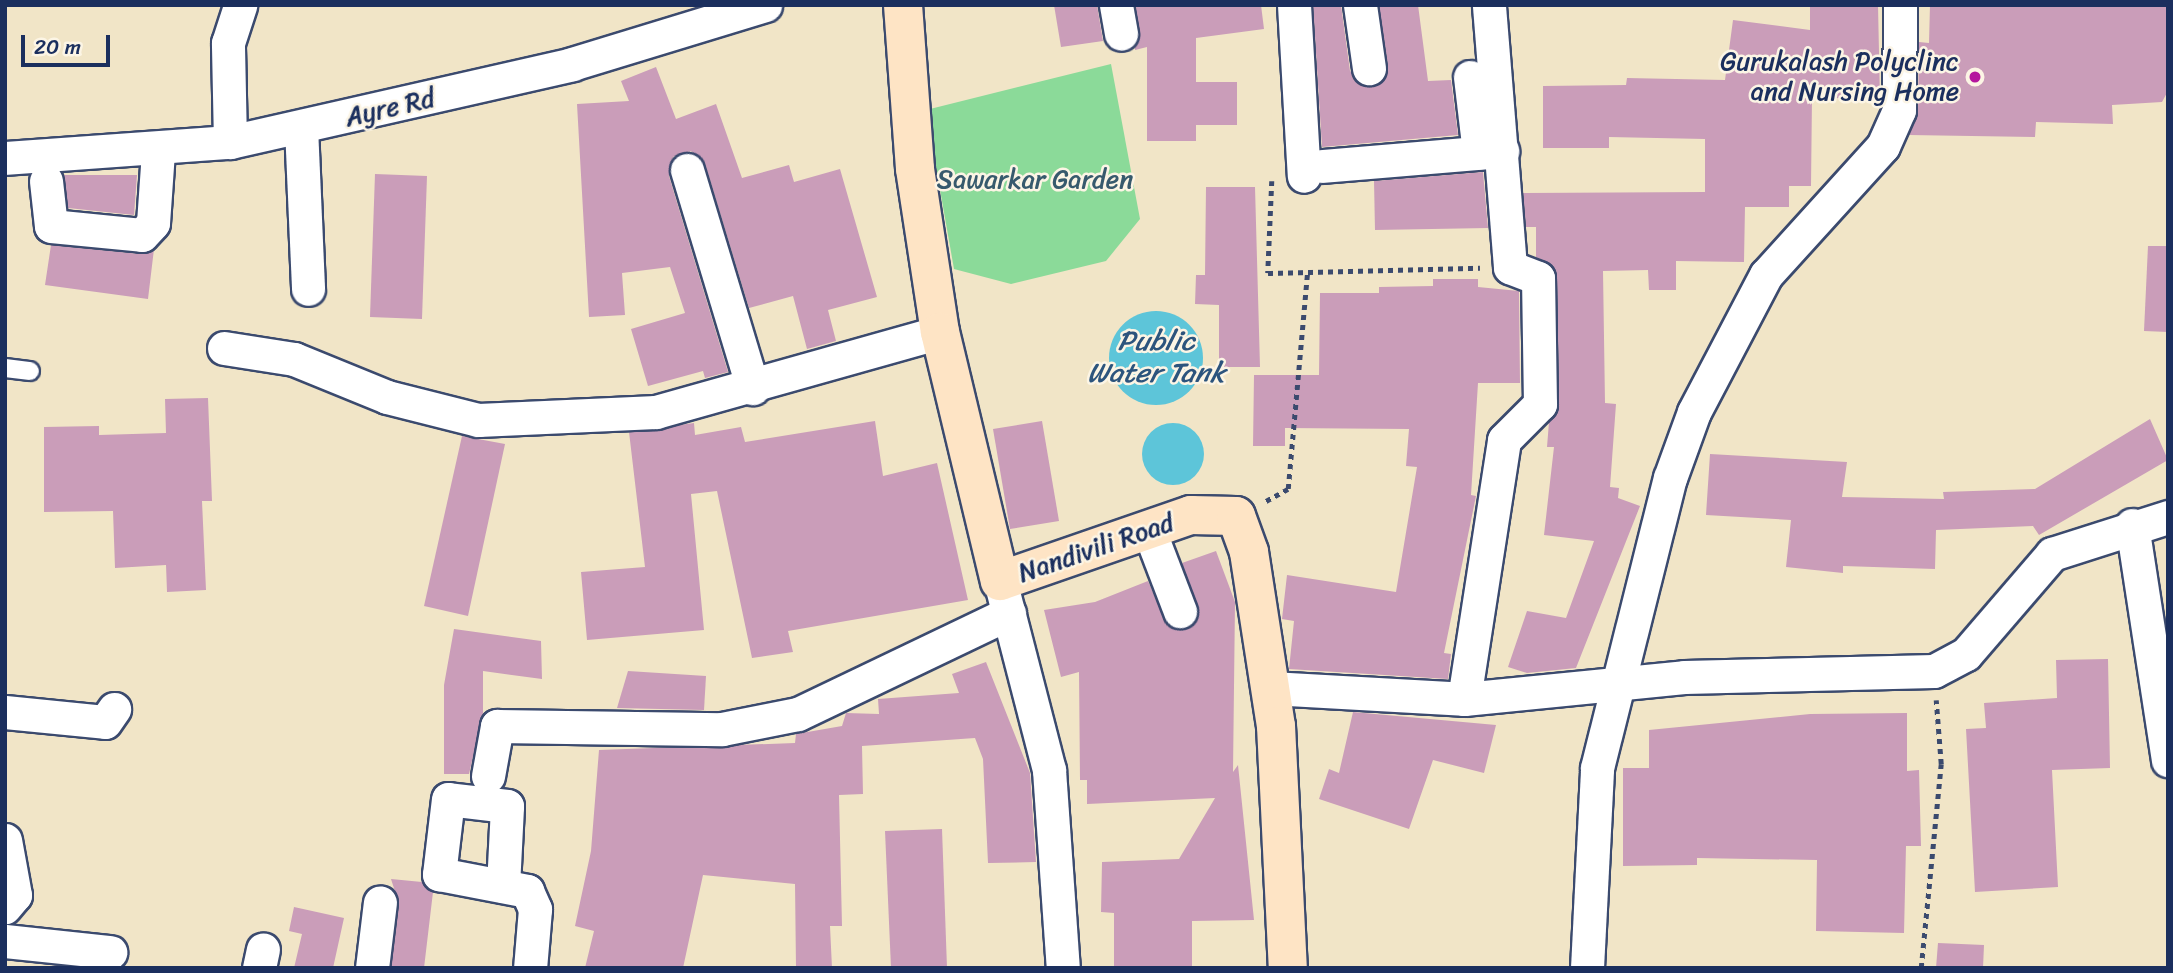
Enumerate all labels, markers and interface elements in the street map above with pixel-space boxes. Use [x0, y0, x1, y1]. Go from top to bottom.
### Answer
scale bar [24, 21, 114, 65]
text: 20 m [34, 28, 81, 66]
place label: Gurukalash Polyclinc and Nursing Home [1720, 46, 1959, 108]
marker: Gurukalash Polyclinc and Nursing Home [1965, 67, 1985, 87]
street label: Ayre Rd [342, 83, 438, 133]
park label: Sawarkar Garden [937, 164, 1133, 196]
water label: Public Water Tank [1087, 324, 1225, 390]
street label: Nandivili Road [1014, 507, 1178, 589]

